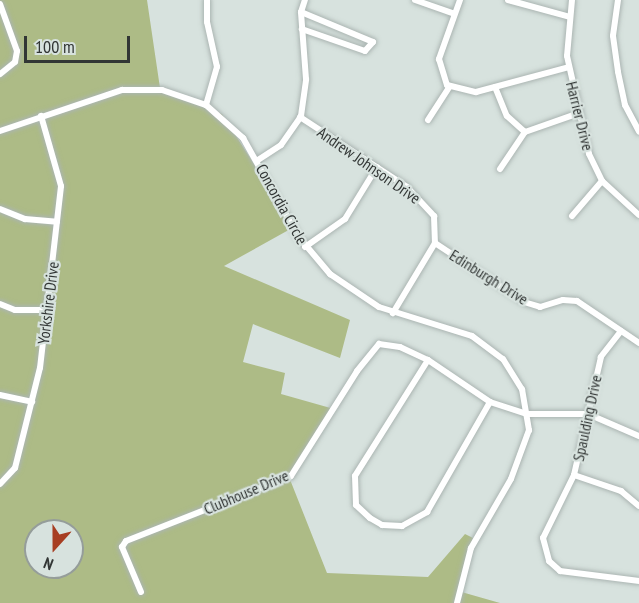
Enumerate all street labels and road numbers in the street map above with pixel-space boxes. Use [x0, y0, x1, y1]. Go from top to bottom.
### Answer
street label: Harrier Drive [562, 79, 598, 153]
street label: Andrew Johnson Drive [314, 122, 424, 208]
street label: Concordia Circle [252, 160, 312, 248]
street label: Edinburgh Drive [446, 245, 532, 309]
street label: Yorkshire Drive [33, 261, 63, 345]
street label: Spaulding Drive [568, 373, 606, 463]
street label: Clubhouse Drive [201, 466, 291, 518]

